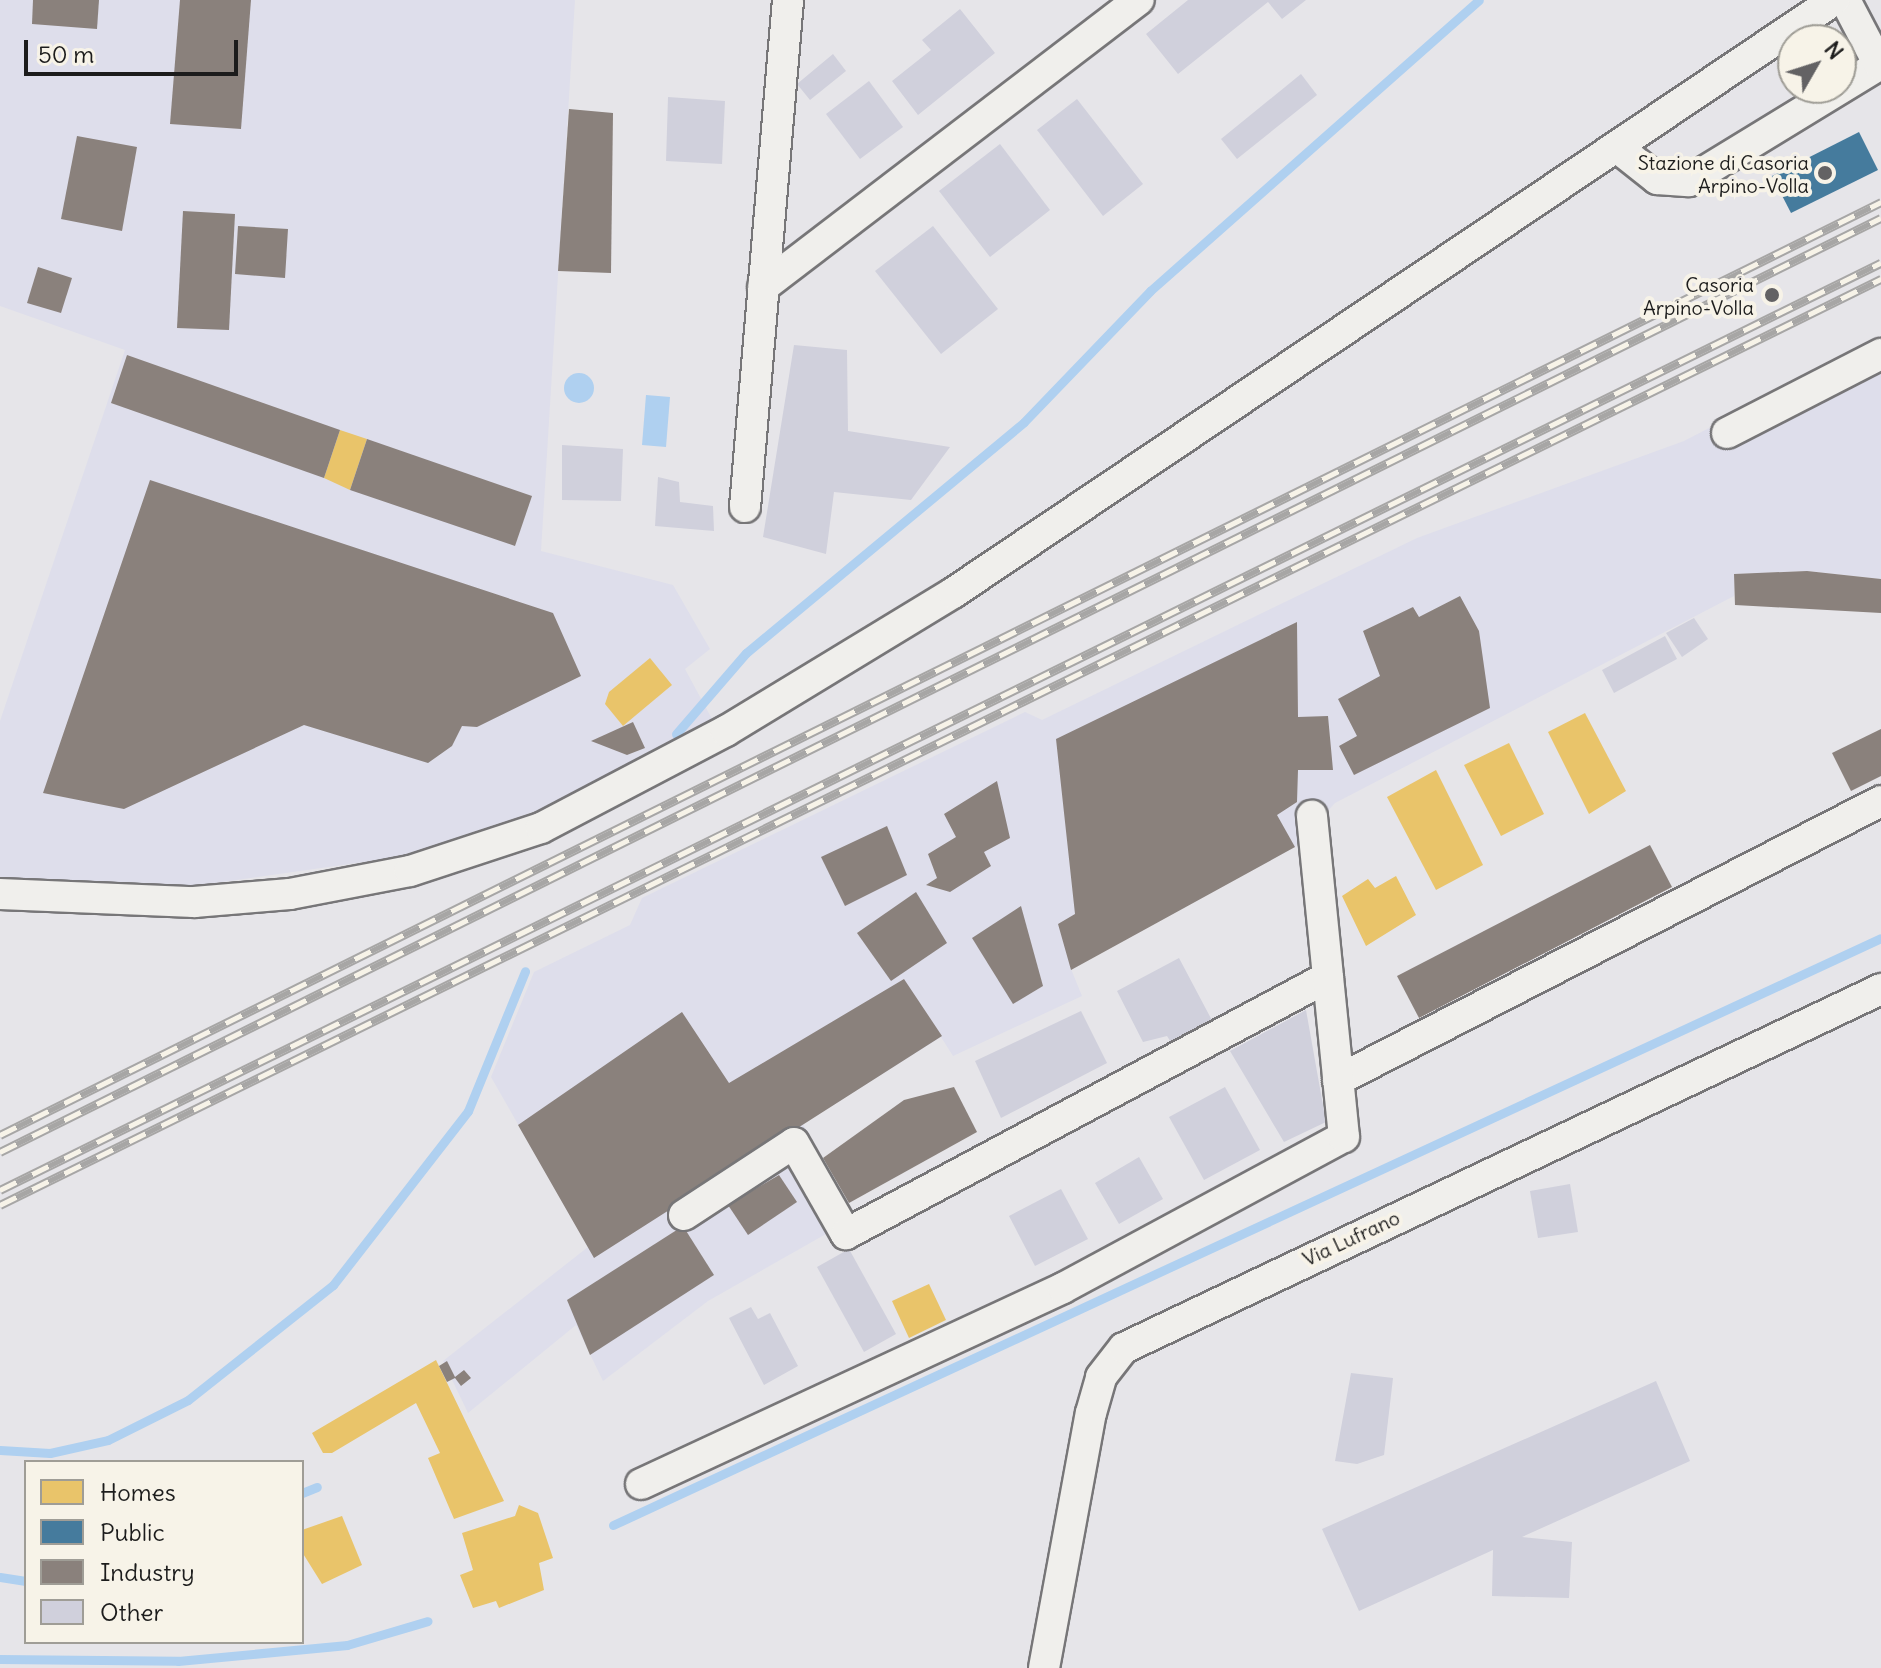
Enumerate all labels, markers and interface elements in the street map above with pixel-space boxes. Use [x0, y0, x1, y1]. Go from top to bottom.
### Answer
scale bar [28, 24, 242, 74]
north arrow [1777, 24, 1857, 104]
text: N [1818, 35, 1850, 65]
text: 50 m [38, 39, 94, 69]
place label: Stazione di Casoria Arpino-Volla [1638, 150, 1809, 197]
marker: Stazione di Casoria Arpino-Volla [1816, 164, 1834, 182]
place label: Casoria Arpino-Volla [1643, 272, 1754, 319]
marker: Casoria Arpino-Volla [1761, 284, 1783, 306]
street label: Via Lufrano [1299, 1205, 1403, 1271]
legend [24, 1460, 304, 1644]
text: Homes [100, 1477, 176, 1507]
text: Public [100, 1517, 165, 1547]
text: Industry [100, 1557, 195, 1587]
text: Other [100, 1597, 163, 1627]

